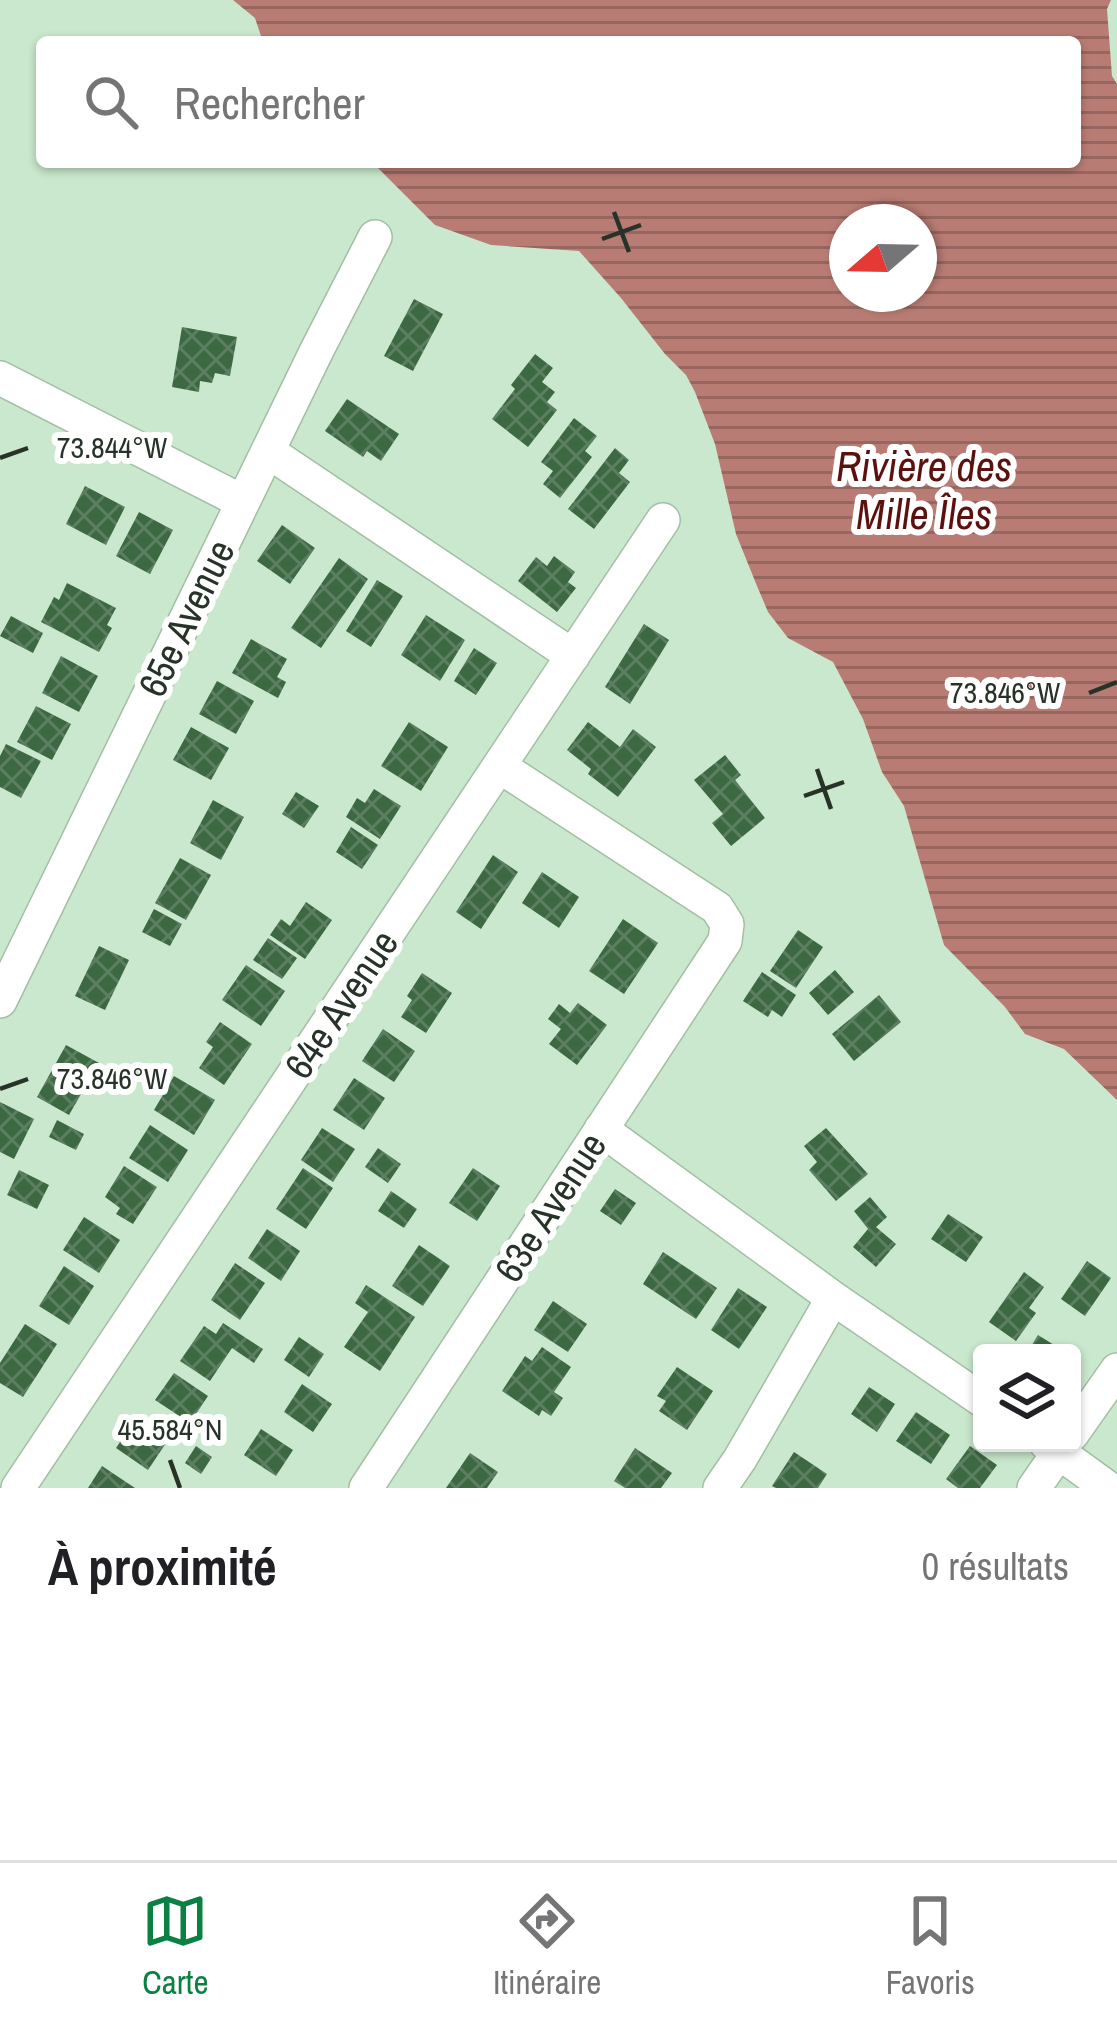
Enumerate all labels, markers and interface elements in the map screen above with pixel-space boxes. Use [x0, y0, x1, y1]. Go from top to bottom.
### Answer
search box [36, 36, 1081, 168]
icon: search [78, 69, 144, 135]
text: Rechercher [174, 72, 365, 133]
north arrow [829, 204, 937, 312]
text: 73.844°W [57, 427, 167, 467]
water label: Rivière des Mille Îles [836, 438, 1012, 542]
street label: 65e Avenue [126, 531, 246, 705]
text: 73.846°W [950, 672, 1060, 712]
street label: 64e Avenue [272, 920, 410, 1088]
text: 73.846°W [57, 1058, 167, 1098]
street label: 63e Avenue [482, 1122, 618, 1292]
map controls [973, 1344, 1081, 1452]
button: layers [973, 1344, 1081, 1452]
text: 45.584°N [118, 1409, 223, 1449]
text: À proximité [48, 1532, 277, 1601]
text: 0 résultats [921, 1540, 1069, 1592]
tab: Carte [142, 1888, 208, 2004]
tab: Itinéraire [493, 1888, 601, 2004]
tab: Favoris [886, 1888, 975, 2004]

